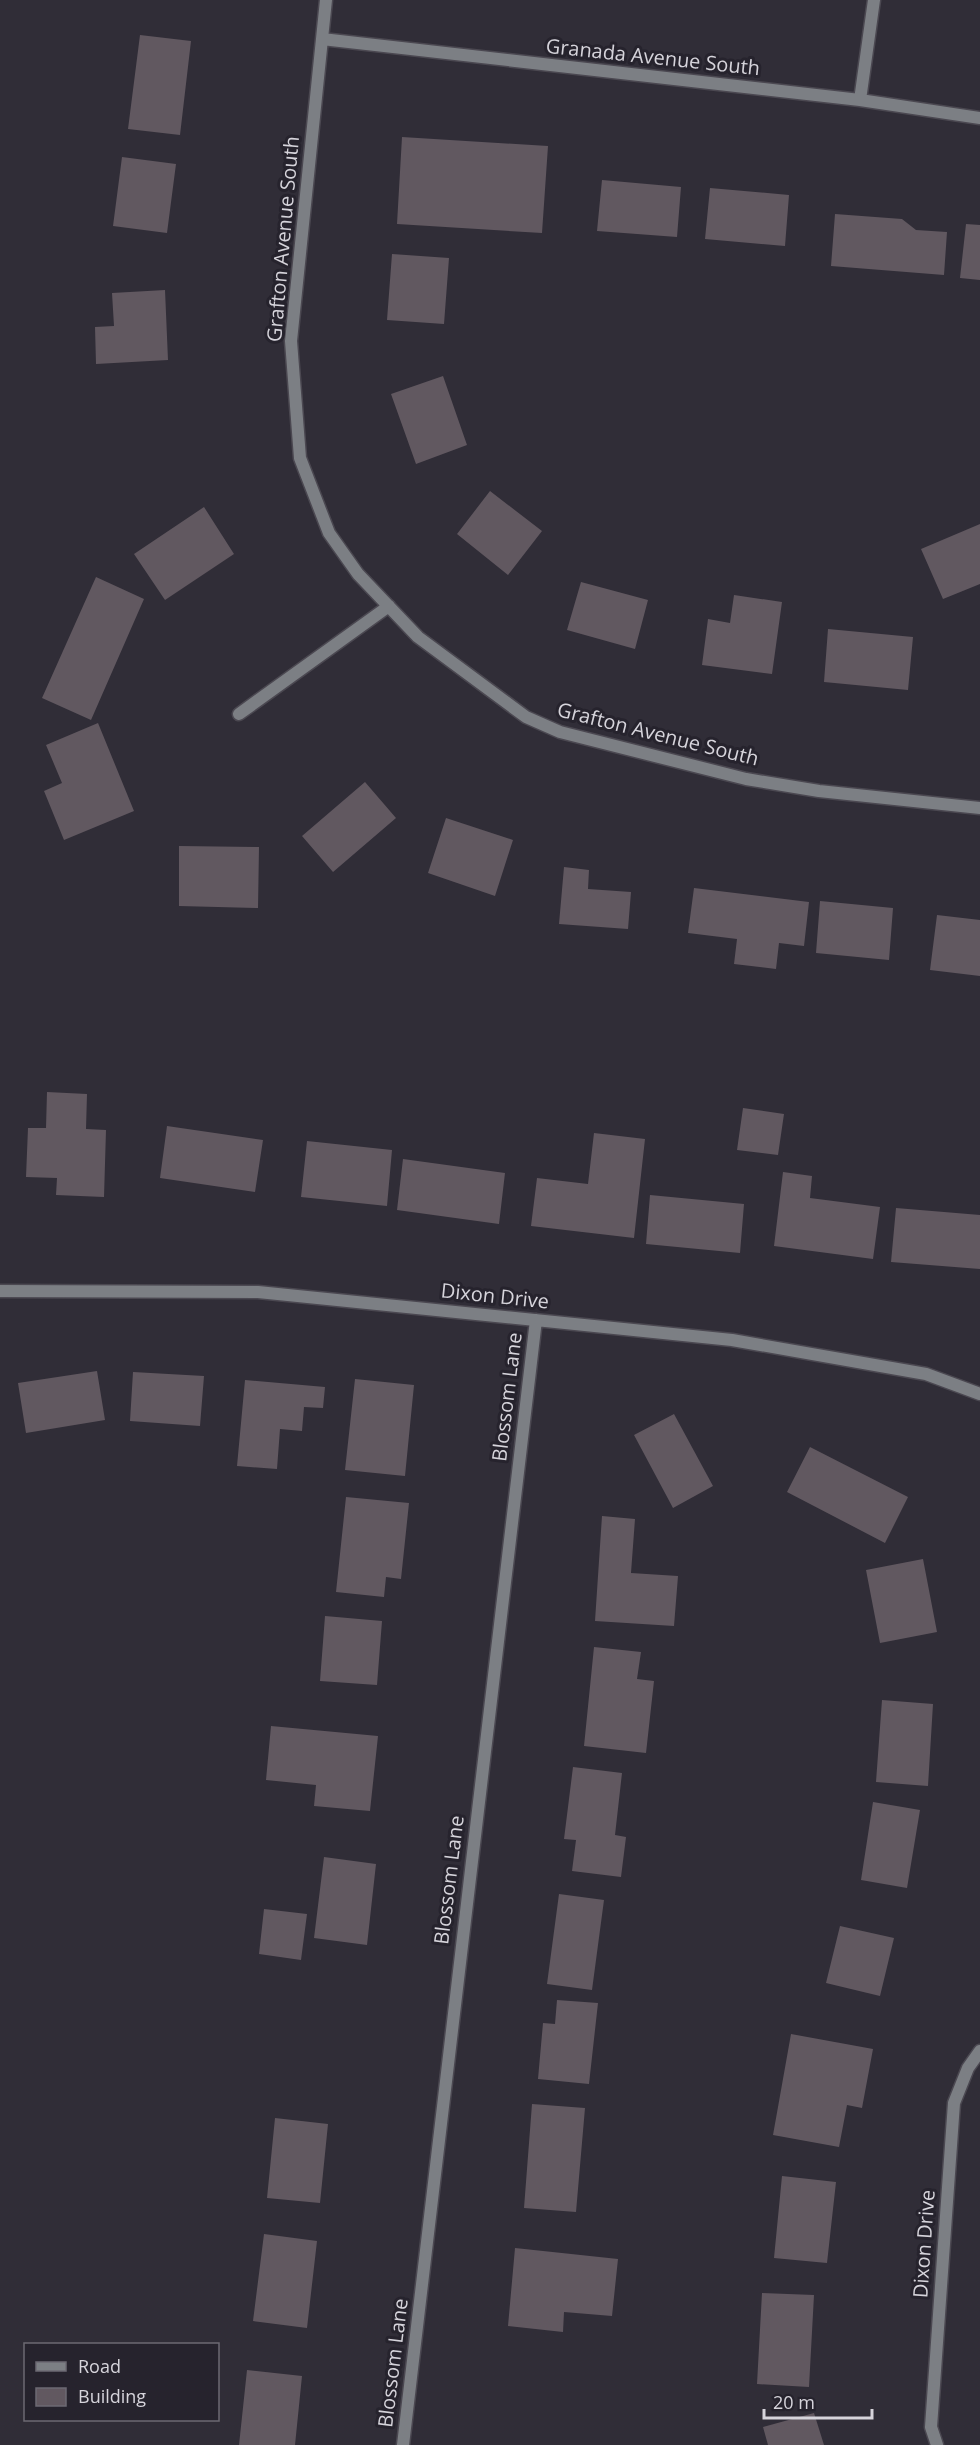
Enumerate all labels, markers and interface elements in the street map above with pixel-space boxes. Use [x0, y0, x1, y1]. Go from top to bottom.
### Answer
street label: Granada Avenue South [545, 32, 761, 81]
street label: Grafton Avenue South [260, 135, 305, 343]
street label: Grafton Avenue South [555, 695, 762, 772]
street label: Dixon Drive [440, 1276, 550, 1315]
street label: Blossom Lane [485, 1331, 528, 1463]
street label: Blossom Lane [427, 1814, 470, 1946]
street label: Dixon Drive [906, 2189, 941, 2299]
street label: Blossom Lane [371, 2297, 414, 2429]
legend [24, 2343, 219, 2421]
text: Road [78, 2354, 121, 2378]
scale bar [764, 2382, 872, 2420]
text: Building [78, 2384, 146, 2408]
text: 20 m [773, 2390, 815, 2414]

